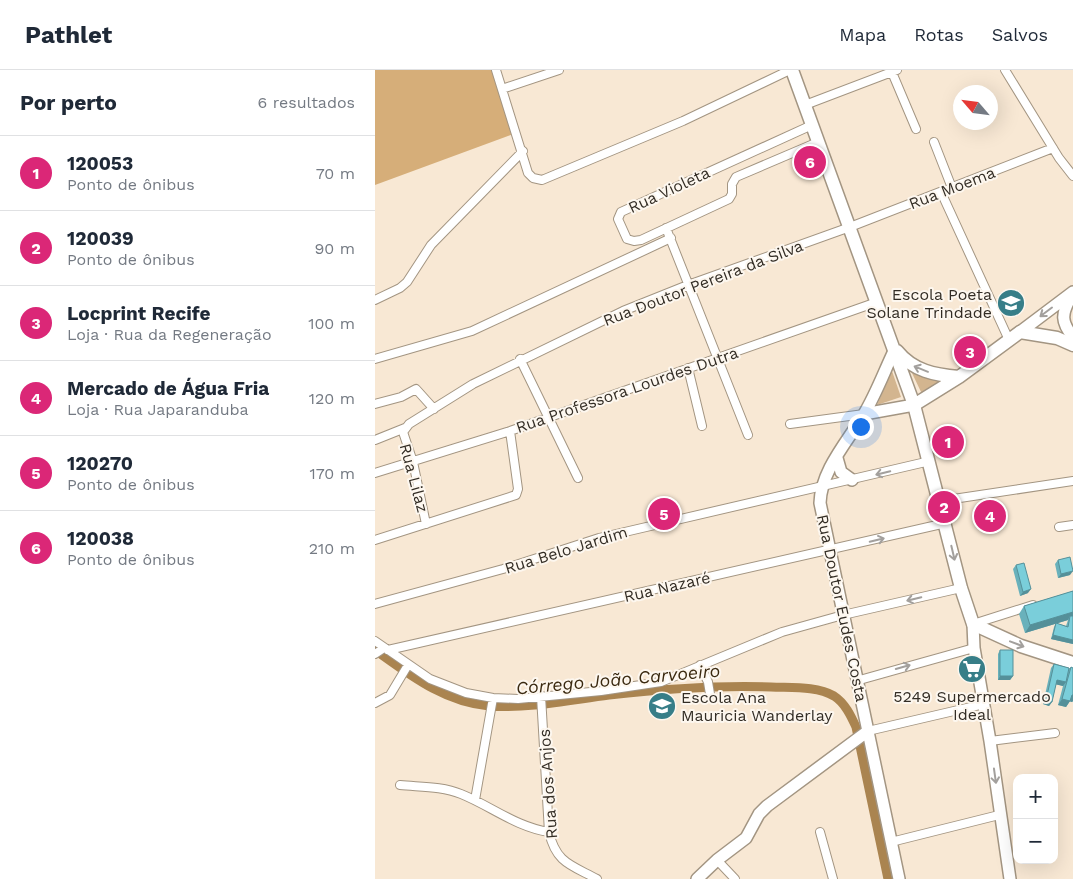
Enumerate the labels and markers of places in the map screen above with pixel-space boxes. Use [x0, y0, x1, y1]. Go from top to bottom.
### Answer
pin: 6 [794, 143, 826, 181]
place label: Escola Poeta Solane Trindade [866, 285, 992, 322]
school or university icon: Escola Poeta Solane Trindade [996, 288, 1026, 318]
pin: 3 [954, 333, 986, 371]
pin: 1 [932, 423, 964, 461]
pin: 2 [928, 488, 960, 526]
pin: 5 [648, 495, 680, 533]
pin: 4 [974, 497, 1006, 535]
supermarket icon: 5249 Supermercado Ideal [957, 654, 987, 684]
place label: 5249 Supermercado Ideal [893, 687, 1051, 724]
place label: Escola Ana Mauricia Wanderlay [681, 688, 833, 725]
school or university icon: Escola Ana Mauricia Wanderlay [647, 691, 677, 721]

